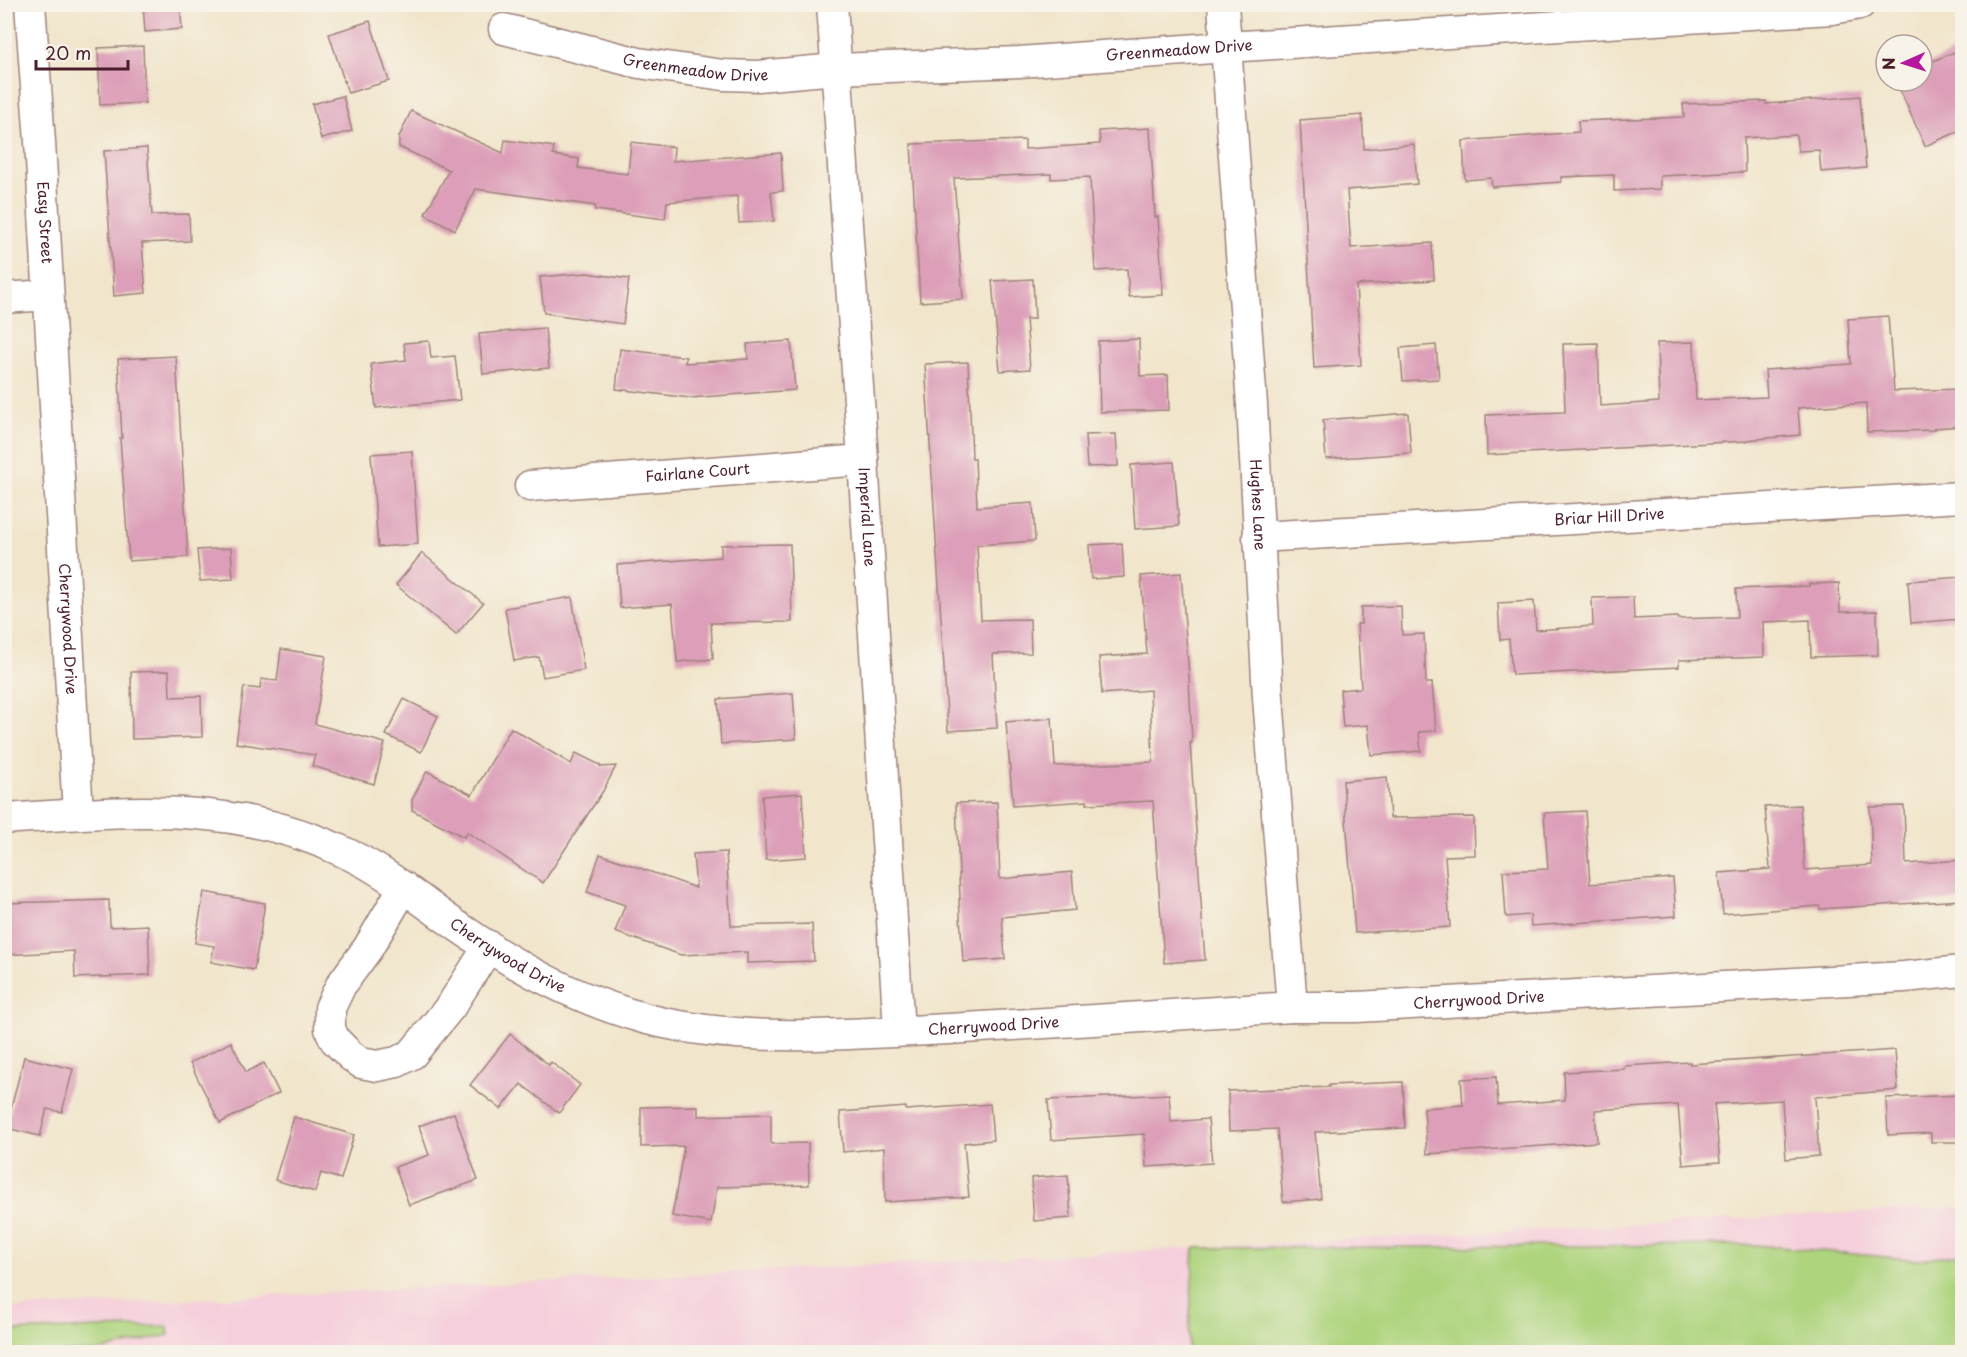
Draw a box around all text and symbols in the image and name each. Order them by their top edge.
street label: Greenmeadow Drive [1105,32,1253,66]
scale bar [36,33,128,71]
north arrow [1874,33,1934,93]
text: 20 m [45,39,91,66]
street label: Greenmeadow Drive [620,46,769,86]
text: N [1876,57,1900,71]
street label: Easy Street [32,181,60,264]
street label: Fairlane Court [644,456,750,487]
street label: Hughes Lane [1245,459,1273,551]
street label: Imperial Lane [853,466,883,567]
street label: Briar Hill Drive [1554,501,1665,530]
street label: Cherrywood Drive [54,563,84,695]
street label: Cherrywood Drive [446,911,570,998]
street label: Cherrywood Drive [1413,984,1545,1014]
street label: Cherrywood Drive [927,1009,1060,1040]

